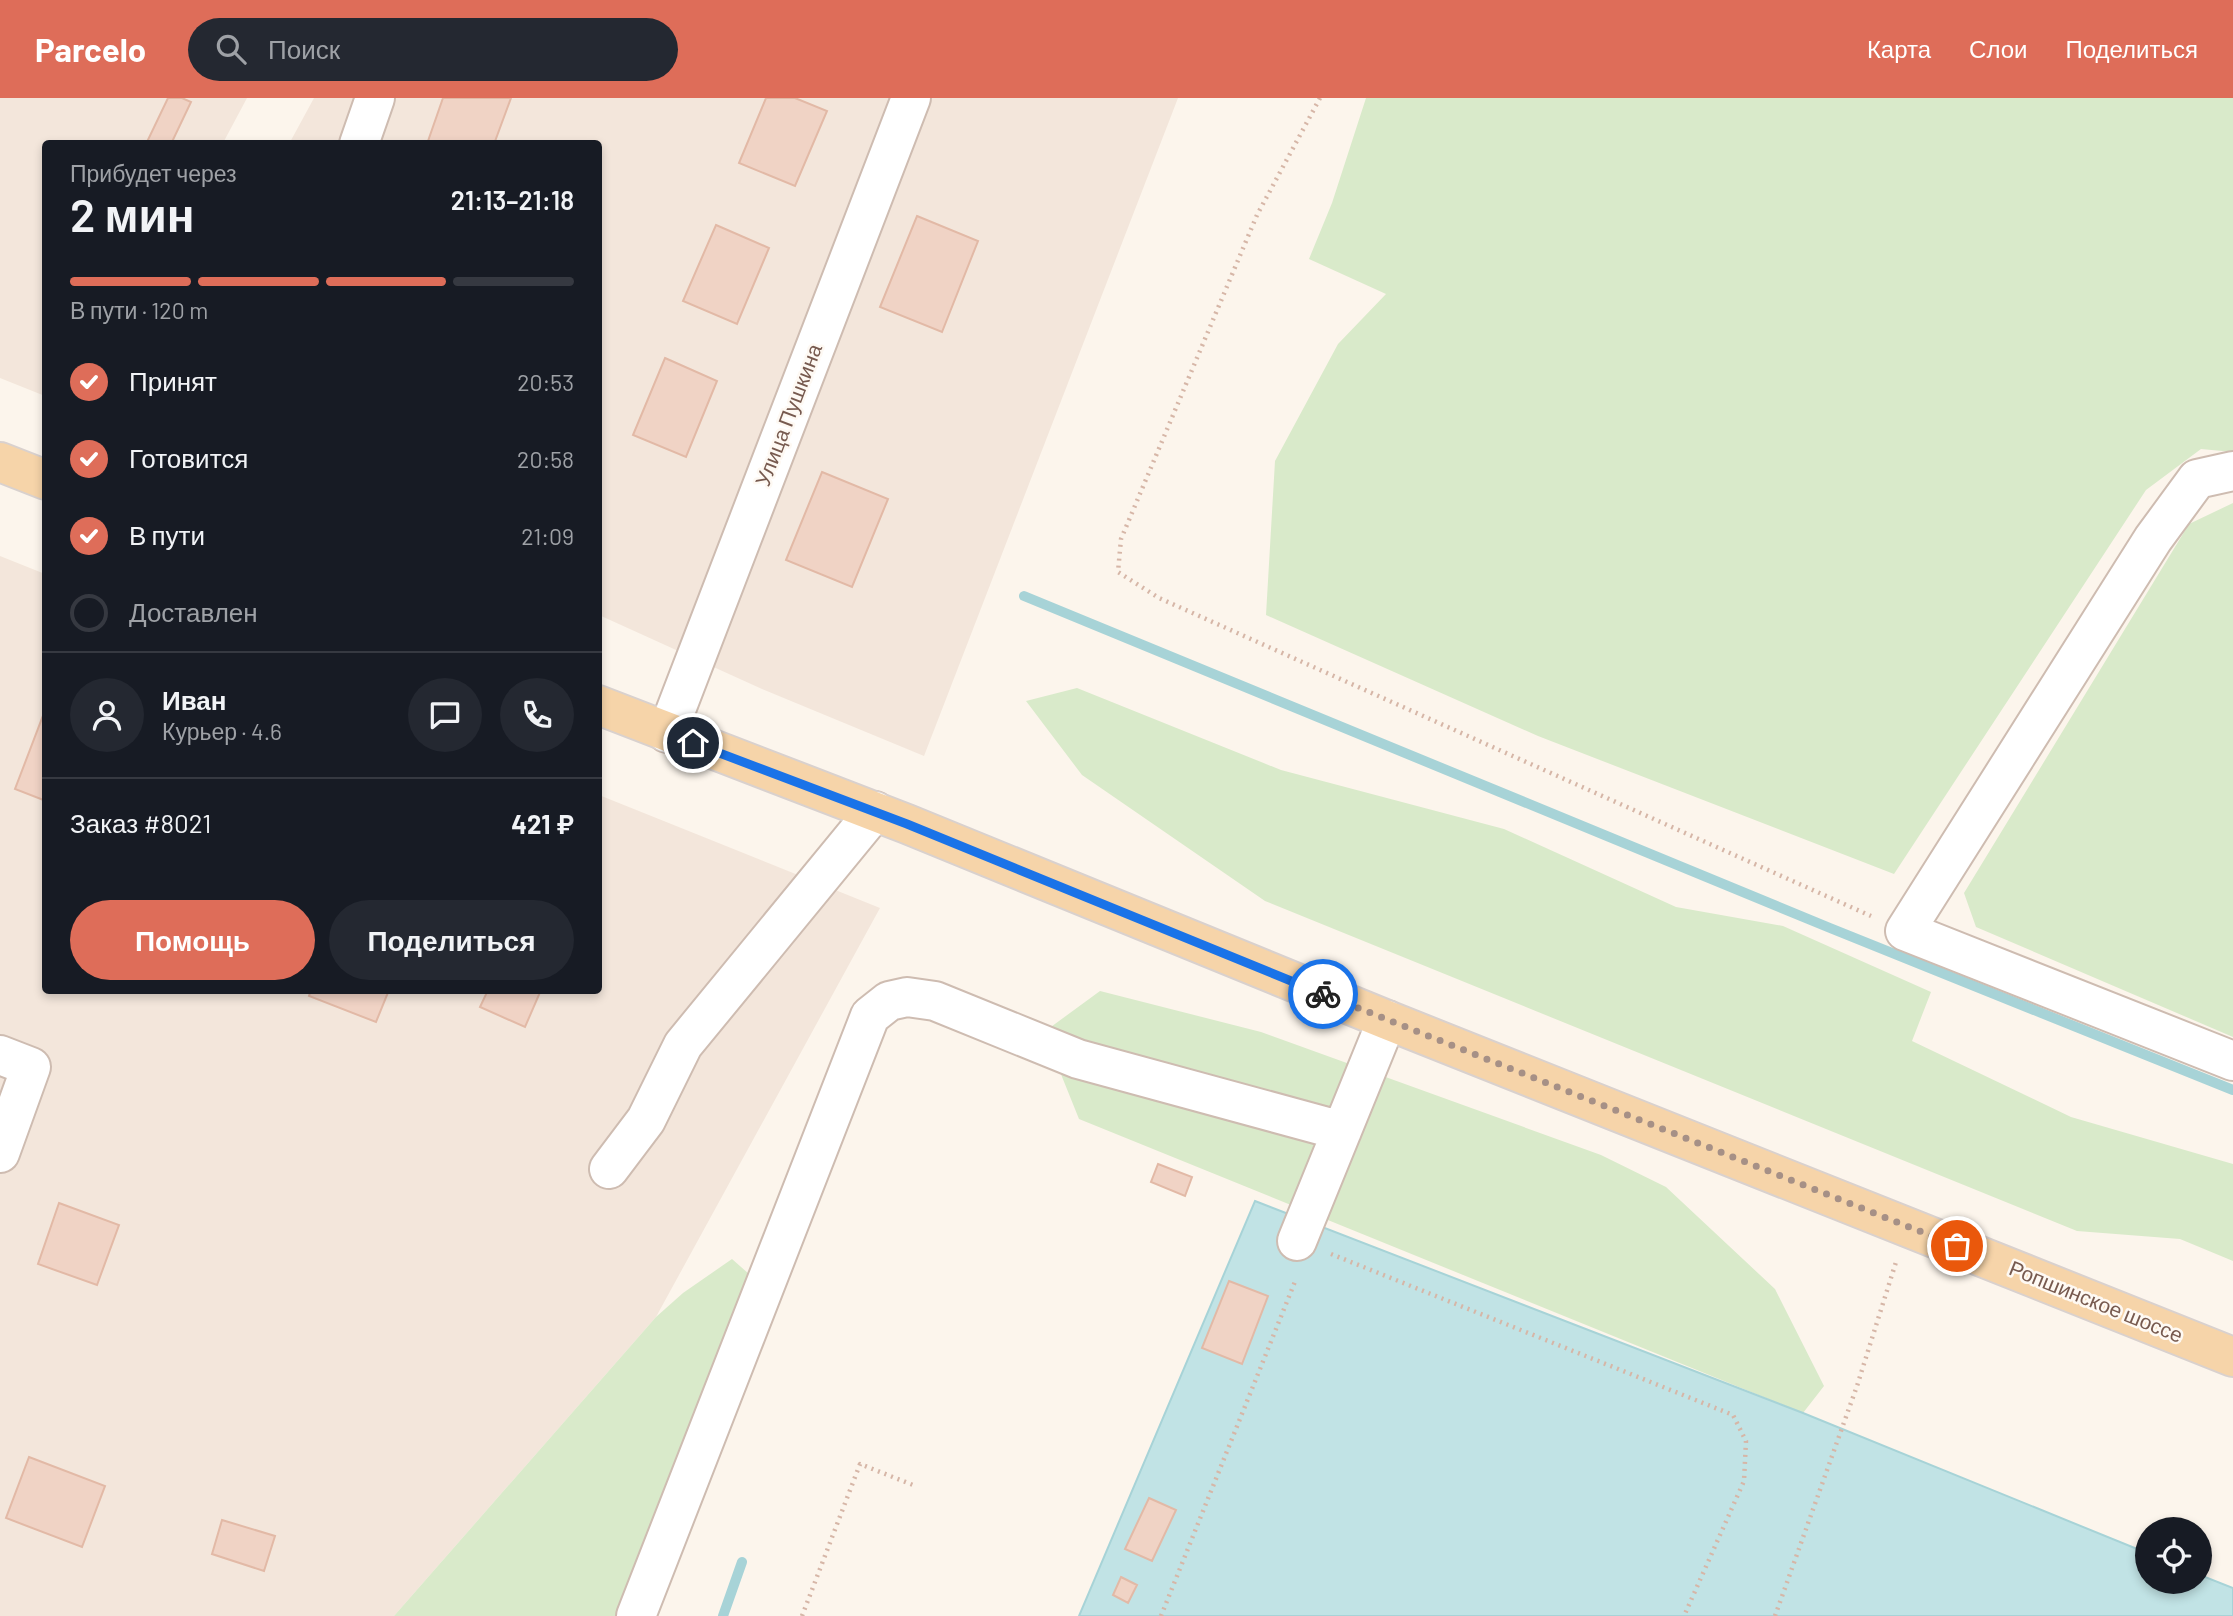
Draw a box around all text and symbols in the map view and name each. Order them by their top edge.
search box [188,18,678,81]
text: Parcelo [35,29,146,69]
icon: search [212,30,250,68]
text: Поиск [268,33,340,64]
text: Карта [1867,34,1931,63]
text: Слои [1969,34,2027,63]
text: Поделиться [2065,34,2198,63]
text: Прибудет через [70,159,237,187]
text: 21:13–21:18 [451,184,574,215]
text: 2 мин [70,186,195,241]
text: В пути · 120 m [70,296,208,324]
street label: Улица Пушкина [749,339,826,489]
icon: check [70,363,108,401]
text: Принят [129,365,217,396]
text: 20:53 [517,368,574,396]
icon: check [70,440,108,478]
text: Готовится [129,442,248,473]
text: 20:58 [517,445,574,473]
icon: check [70,517,108,555]
text: В пути [129,519,205,550]
text: 21:09 [521,522,574,550]
text: Доставлен [129,596,258,627]
button: person [70,678,144,752]
button: chat [408,678,482,752]
button: phone [500,678,574,752]
text: Иван [162,684,227,715]
pin [663,713,723,773]
text: Курьер · 4.6 [162,717,282,745]
icon: home [674,724,712,762]
text: Заказ #8021 [70,807,211,838]
text: 421 ₽ [511,808,574,839]
button: Помощь [70,900,315,980]
button: Поделиться [329,900,574,980]
courier [1288,959,1358,1029]
icon: bike [1304,975,1342,1013]
pin [1927,1216,1987,1276]
icon: bag [1938,1227,1976,1265]
street label: Ропшинское шоссе [2006,1254,2187,1347]
map controls [2135,1517,2212,1594]
button: locate [2135,1517,2212,1594]

